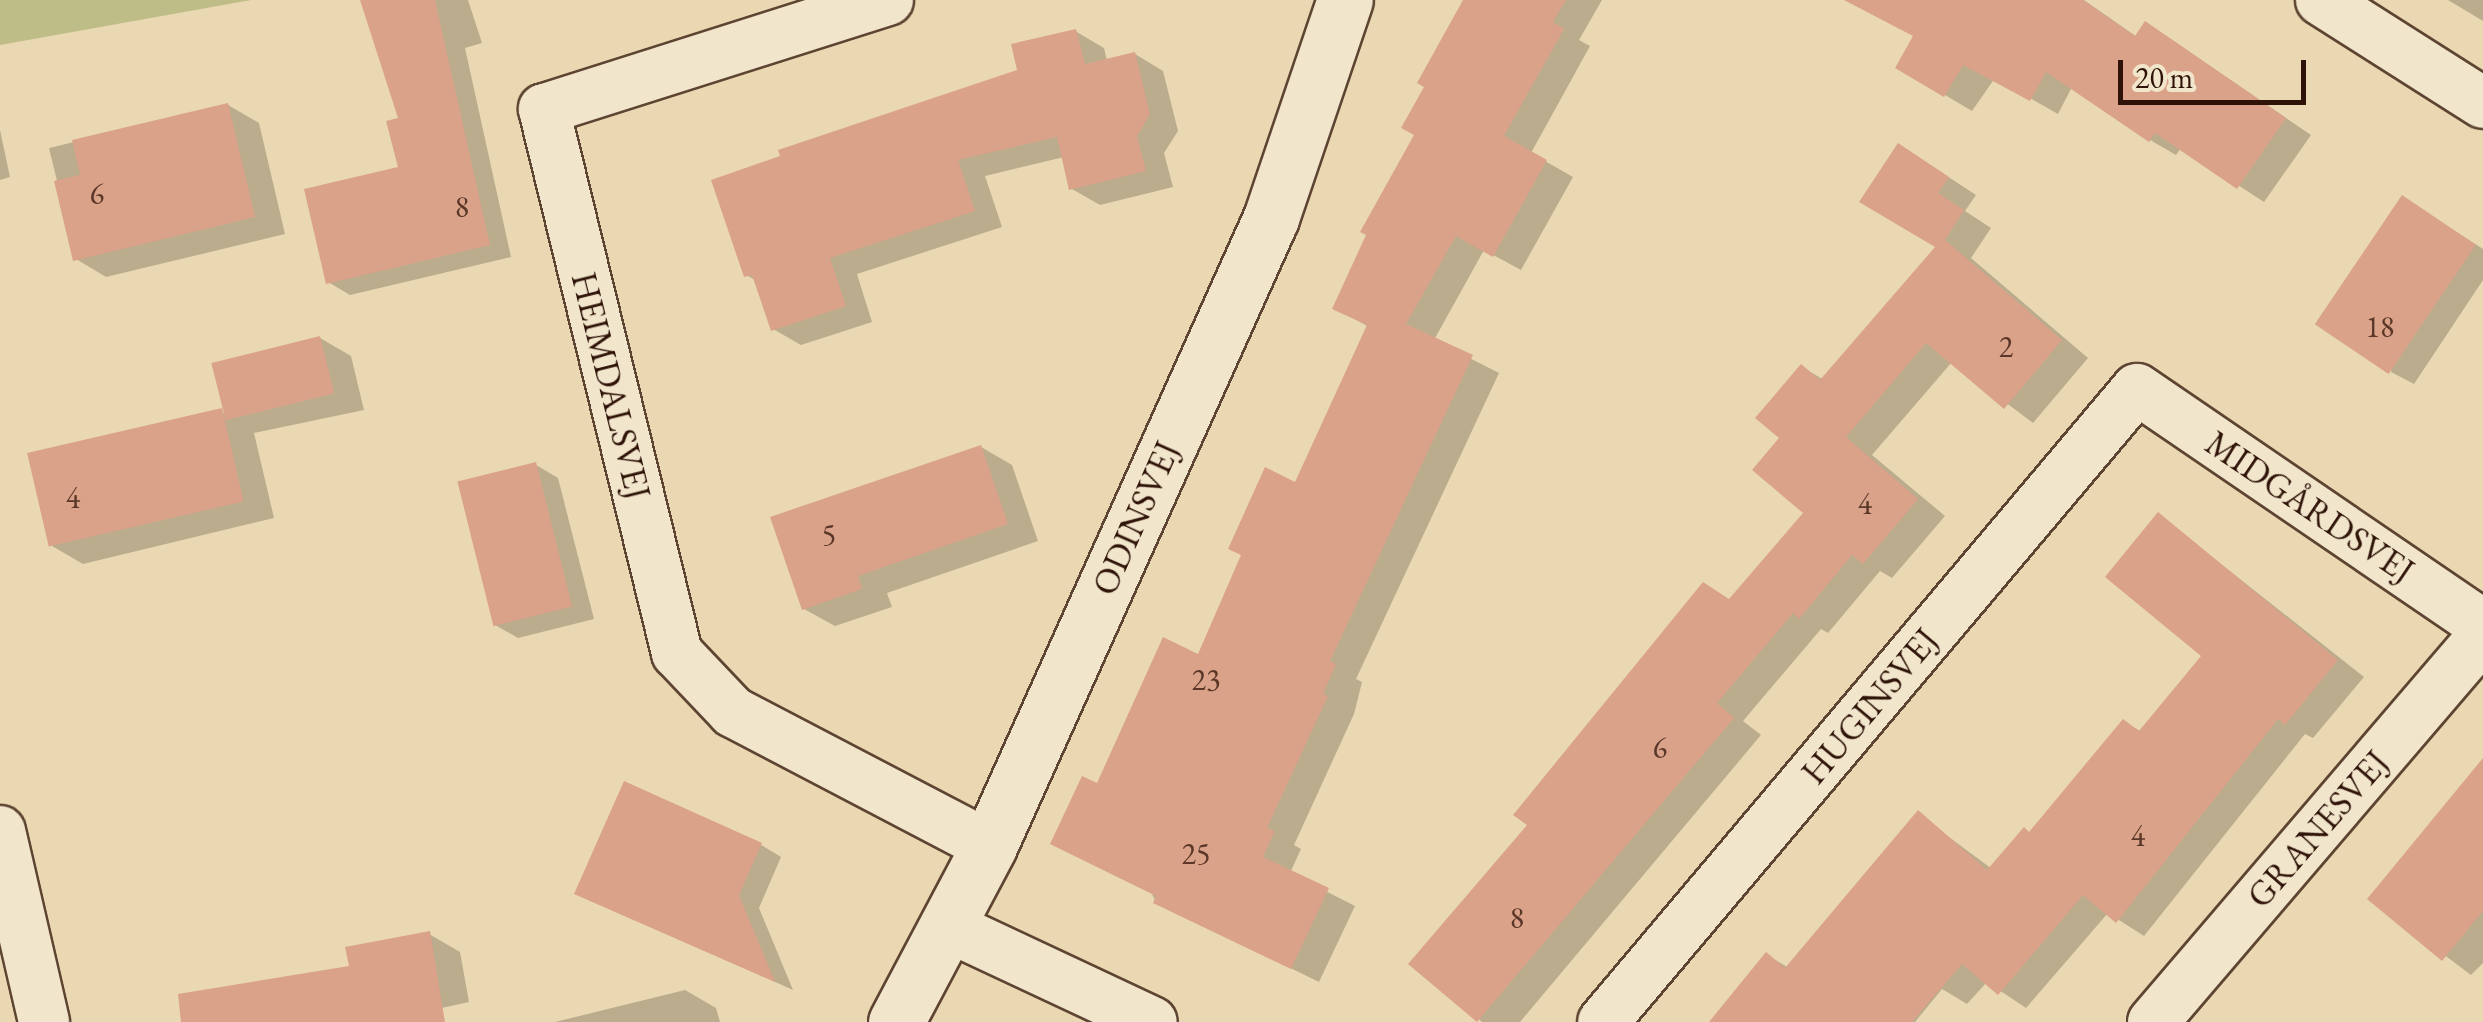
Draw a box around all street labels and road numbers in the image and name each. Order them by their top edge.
street label: HEIMDALSVEJ [562,268,660,504]
street label: MIDGÅRDSVEJ [2198,422,2422,592]
street label: ODINSVEJ [1083,434,1189,602]
street label: HUGINSVEJ [1793,619,1947,793]
street label: GRANESVEJ [2238,742,2398,916]

